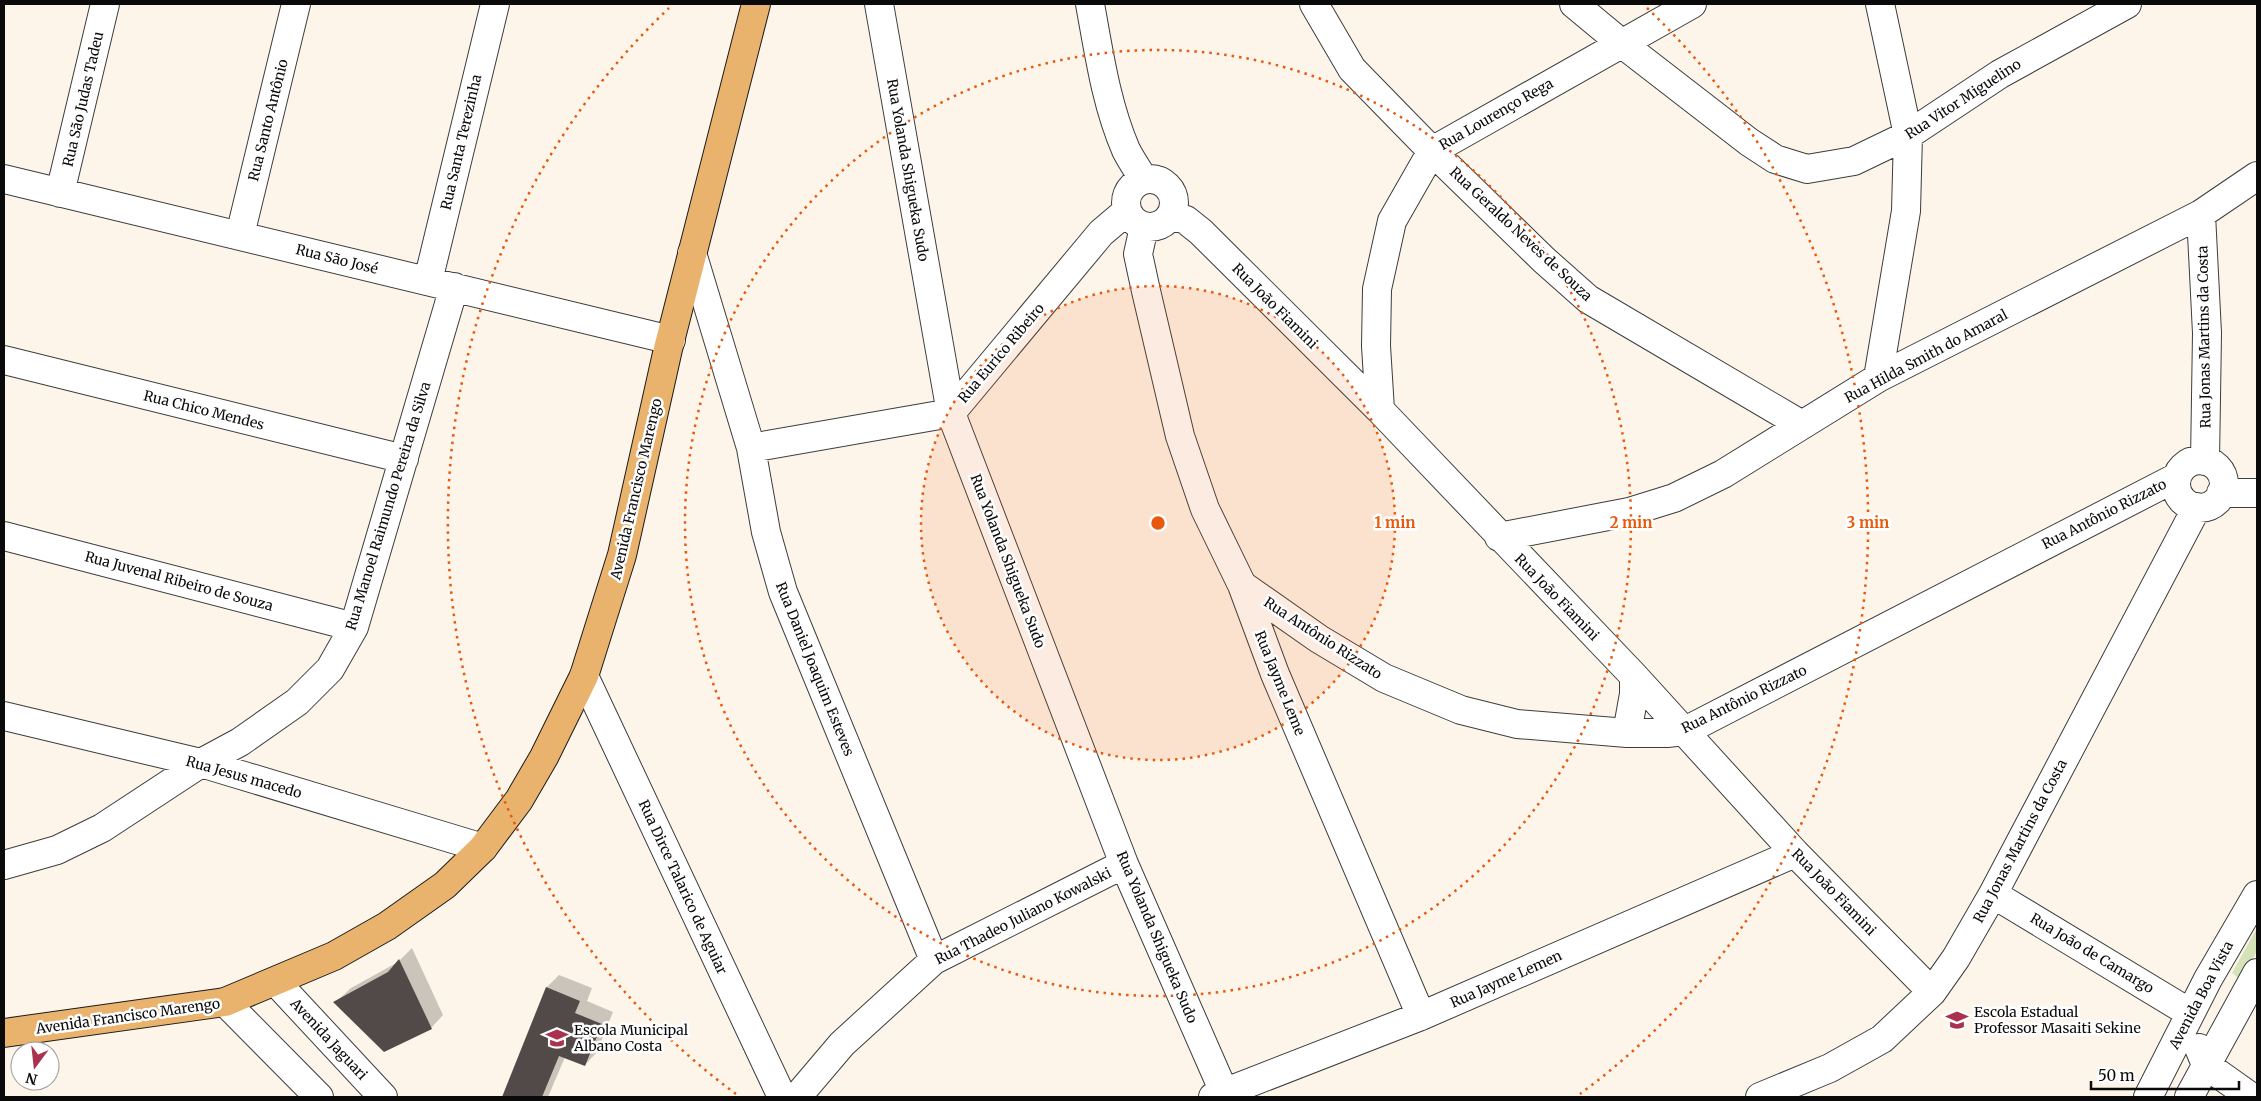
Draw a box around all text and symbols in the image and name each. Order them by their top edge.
street label: Rua São Judas Tadeu [59,29,107,168]
street label: Rua Vitor Miguelino [1902,55,2024,143]
street label: Rua Santo Antônio [244,57,292,183]
street label: Rua Santa Terezinha [437,72,485,212]
street label: Rua Lourenço Rega [1436,74,1557,154]
street label: Rua Yolanda Shigueka Sudo [883,77,933,263]
street label: Rua Geraldo Neves de Souza [1446,163,1596,305]
street label: Rua São José [294,240,380,278]
street label: Rua Jonas Martins da Costa [2193,245,2215,429]
street label: Rua João Fiamini [1228,259,1322,353]
street label: Rua Eurico Ribeiro [954,299,1048,407]
street label: Rua Hilda Smith do Amaral [1841,305,2011,407]
street label: Rua Manoel Raimundo Pereira da Silva [342,379,435,633]
street label: Rua Chico Mendes [142,386,266,434]
street label: Avenida Francisco Marengo [606,397,666,582]
street label: Rua Yolanda Shigueka Sudo [966,471,1050,651]
street label: Rua Antônio Rizzato [2039,475,2169,553]
text: 1 min [1375,513,1415,532]
text: 2 min [1610,513,1652,532]
text: 3 min [1847,513,1889,532]
centre of rings [1149,514,1167,532]
street label: Rua Juvenal Ribeiro de Souza [83,547,276,615]
street label: Rua João Fiamini [1511,550,1603,645]
street label: Rua Daniel Joaquim Esteves [772,579,858,759]
street label: Rua Antônio Rizzato [1261,593,1385,683]
street label: Rua Jayme Leme [1251,628,1309,738]
street label: Rua Antônio Rizzato [1678,661,1810,737]
street label: Rua Jesus macedo [184,752,304,802]
street label: Rua Jonas Martins da Costa [1969,756,2071,926]
street label: Rua Dirce Talarico de Aguiar [635,797,731,977]
street label: Rua João Fiamini [1788,845,1880,940]
street label: Rua Yolanda Shigueka Sudo [1113,848,1201,1026]
street label: Rua Thadeo Juliano Kowalski [932,863,1115,968]
street label: Rua João de Camargo [2027,909,2157,997]
street label: Avenida Boa Vista [2164,937,2237,1053]
street label: Rua Jayme Lemen [1447,946,1565,1012]
street label: Avenida Francisco Marengo [34,994,221,1038]
street label: Avenida Jaguari [286,994,372,1084]
place label: Escola Estadual Professor Masaiti Sekine [1974,1003,2141,1037]
school or university icon: Escola Estadual Professor Masaiti Sekine [1944,1007,1970,1033]
place label: Escola Municipal Albano Costa [573,1021,689,1055]
school or university icon: Escola Municipal Albano Costa [544,1025,570,1051]
north arrow [10,1041,60,1091]
scale bar [2091,1058,2238,1090]
text: 50 m [2098,1066,2135,1085]
text: N [24,1068,39,1089]

